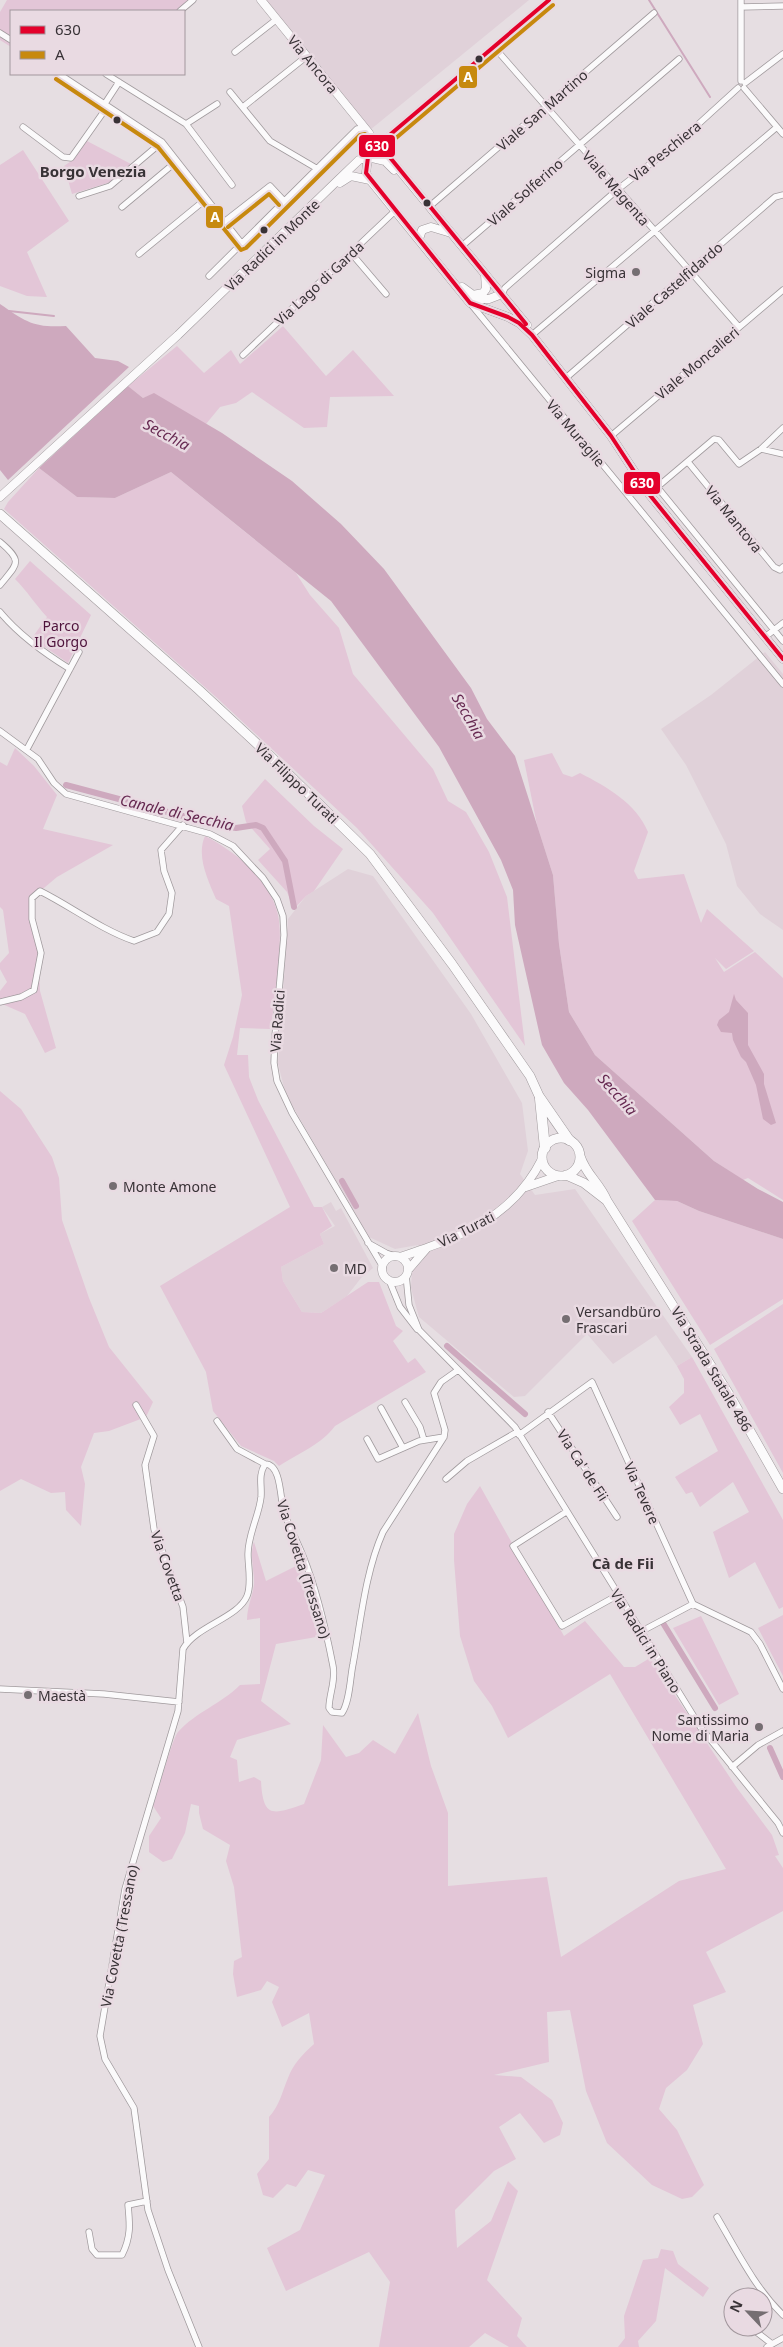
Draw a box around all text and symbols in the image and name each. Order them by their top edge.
legend [10,10,185,75]
text: 630 [55,19,81,39]
street label: Via Ancora [284,31,342,97]
text: A [55,44,65,64]
unlabelled marker [474,54,484,64]
line badge: A [458,65,478,89]
street label: Viale San Martino [492,65,592,155]
text: A [463,67,473,86]
unlabelled marker [112,115,122,125]
street label: Via Peschiera [625,116,705,186]
line badge: 630 [358,134,396,158]
text: 630 [365,136,389,155]
street label: Viale Magenta [578,146,654,230]
street label: Viale Solferino [483,154,567,230]
district label: Borgo Venezia [40,161,146,181]
street label: Via Radici in Monte [220,195,324,295]
unlabelled marker [422,198,432,208]
line badge: A [205,205,224,229]
text: A [210,207,220,226]
unlabelled marker [259,225,269,235]
street label: Via Lago di Garda [270,237,368,329]
street label: Viale Castelfidardo [622,238,726,332]
place label: Sigma [585,263,626,282]
marker: Sigma [630,266,642,278]
street label: Viale Moncalieri [651,322,743,404]
street label: Via Muraglie [542,396,610,471]
water label: Secchia [140,413,194,455]
line badge: 630 [623,471,661,495]
text: 630 [630,473,654,492]
street label: Via Mantova [701,482,767,556]
park label: Parco Il Gorgo [34,616,88,651]
water label: Secchia [448,689,490,743]
street label: Via Filippo Turati [251,738,343,828]
water label: Canale di Secchia [118,789,236,835]
street label: Via Radici [265,989,289,1053]
water label: Secchia [594,1069,642,1120]
place label: Monte Amone [123,1177,217,1196]
marker: Monte Amone [107,1180,119,1192]
street label: Via Turati [434,1207,498,1251]
place label: MD [344,1259,367,1278]
marker: MD [328,1262,340,1274]
place label: Versandbüro Frascari [576,1302,661,1337]
street label: Via Strada Statale 486 [667,1303,757,1435]
marker: Versandbüro Frascari [560,1313,572,1325]
street label: Via Ca' de Fii [553,1426,613,1504]
street label: Via Tevere [620,1459,664,1527]
street label: Via Covetta (Tressano) [273,1497,335,1641]
street label: Via Covetta [147,1528,189,1604]
district label: Cà de Fii [592,1553,654,1573]
street label: Via Radici in Piano [606,1585,686,1697]
place label: Maestà [38,1686,86,1705]
marker: Maestà [22,1689,34,1701]
place label: Santissimo Nome di Maria [652,1710,749,1745]
marker: Santissimo Nome di Maria [753,1721,765,1733]
street label: Via Covetta (Tressano) [96,1863,142,2009]
north arrow [723,2287,773,2337]
text: N [725,2297,747,2315]

